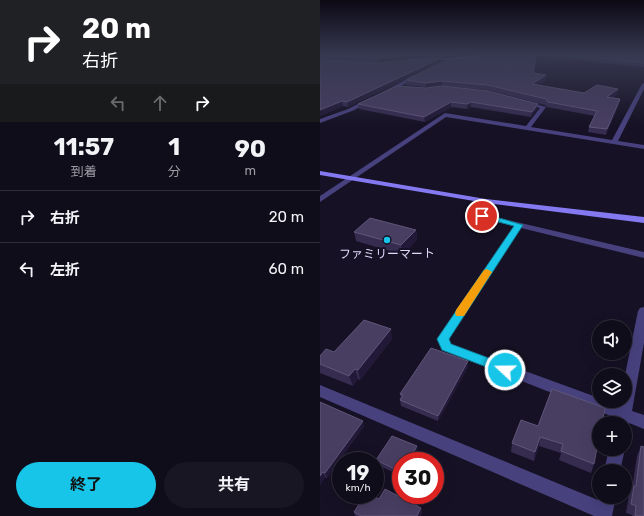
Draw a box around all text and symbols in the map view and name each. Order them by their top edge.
text: 20 m [82,12,151,45]
icon: right [16,16,68,68]
text: 右折 [82,50,118,72]
icon: left [107,92,129,114]
icon: ahead [149,92,171,114]
icon: right [191,92,213,114]
text: 11:57 [54,133,114,161]
text: 1 [168,133,180,161]
text: 90 [234,135,266,163]
text: m [245,163,256,178]
text: 到着 [71,164,97,179]
text: 分 [168,164,181,179]
pin [465,199,499,233]
icon: arrive [471,205,493,227]
icon: right [16,206,38,228]
text: 20 m [269,208,304,226]
text: 右折 [50,209,80,227]
marker: ファミリーマート [382,235,392,245]
place label: ファミリーマート [339,247,435,261]
icon: left [16,258,38,280]
text: 60 m [268,260,304,278]
text: 左折 [50,261,80,279]
map controls [592,320,632,504]
button: sound [592,320,632,360]
position arrow [484,349,526,391]
button: layers [592,368,632,408]
button: + [592,416,632,456]
speed limit sign: 30 [392,452,444,504]
text: 19 [347,461,369,485]
button: 終了 [16,462,156,508]
button: 共有 [164,462,304,508]
button: − [592,464,632,504]
text: km/h [346,482,370,494]

